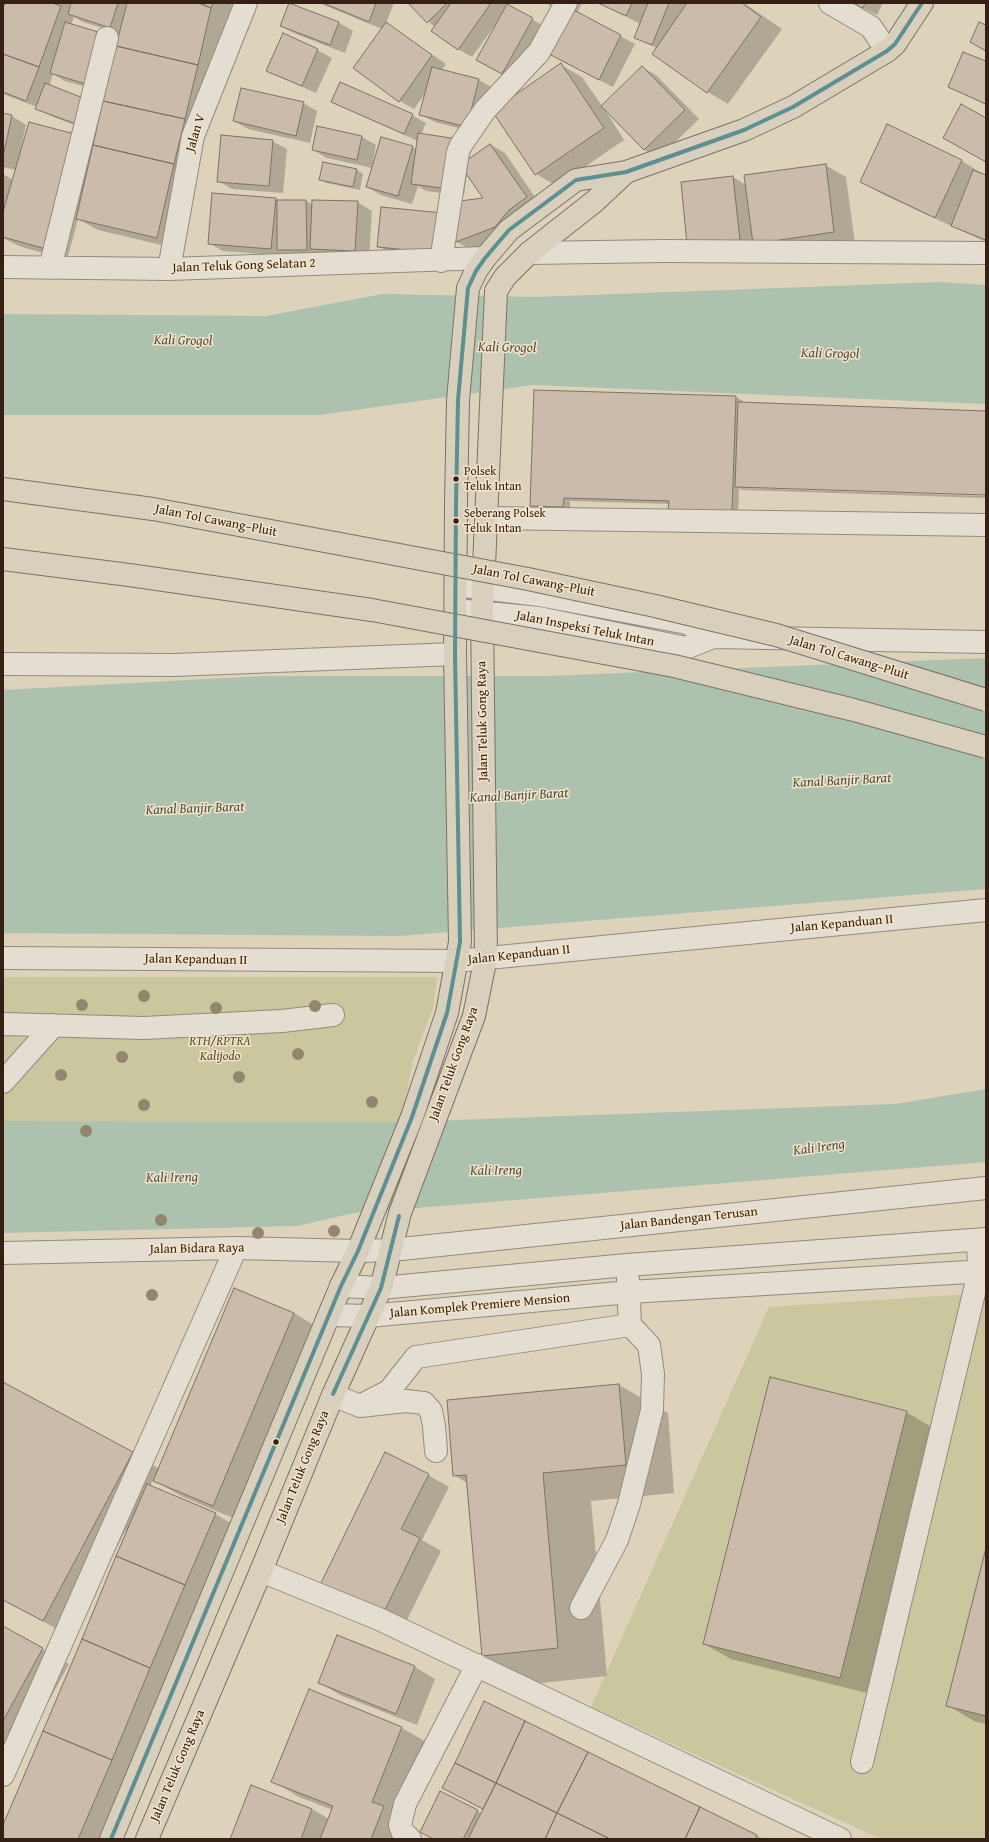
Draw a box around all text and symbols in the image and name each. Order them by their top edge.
street label: Jalan V [183,112,209,154]
street label: Jalan Teluk Gong Selatan 2 [172,256,316,276]
water label: Kali Grogol [154,332,212,350]
water label: Kali Grogol [478,339,536,357]
water label: Kali Grogol [801,345,859,363]
place label: Polsek Teluk Intan [464,465,522,493]
marker: Polsek Teluk Intan [451,474,461,484]
street label: Jalan Tol Cawang–Pluit [154,501,278,541]
place label: Seberang Polsek Teluk Intan [464,507,546,535]
marker: Seberang Polsek Teluk Intan [451,516,461,526]
street label: Jalan Tol Cawang–Pluit [472,561,596,601]
street label: Jalan Inspeksi Teluk Intan [515,608,655,650]
street label: Jalan Tol Cawang–Pluit [787,632,911,684]
street label: Jalan Teluk Gong Raya [474,661,492,781]
water label: Kanal Banjir Barat [792,770,892,792]
water label: Kanal Banjir Barat [469,785,569,807]
water label: Kanal Banjir Barat [145,799,245,819]
street label: Jalan Kepanduan II [790,912,894,936]
street label: Jalan Kepanduan II [467,942,571,968]
street label: Jalan Kepanduan II [145,951,247,969]
street label: Jalan Teluk Gong Raya [426,1005,482,1123]
park label: RTH/RPTRA Kalijodo [189,1034,251,1065]
water label: Kali Ireng [792,1136,846,1160]
water label: Kali Ireng [470,1162,522,1180]
water label: Kali Ireng [146,1169,198,1187]
street label: Jalan Bandengan Terusan [620,1204,758,1234]
street label: Jalan Bidara Raya [150,1240,244,1258]
street label: Jalan Komplek Premiere Mension [389,1290,571,1322]
street label: Jalan Teluk Gong Raya [273,1408,333,1526]
unlabelled marker [271,1437,281,1447]
street label: Jalan Teluk Gong Raya [147,1708,209,1824]

